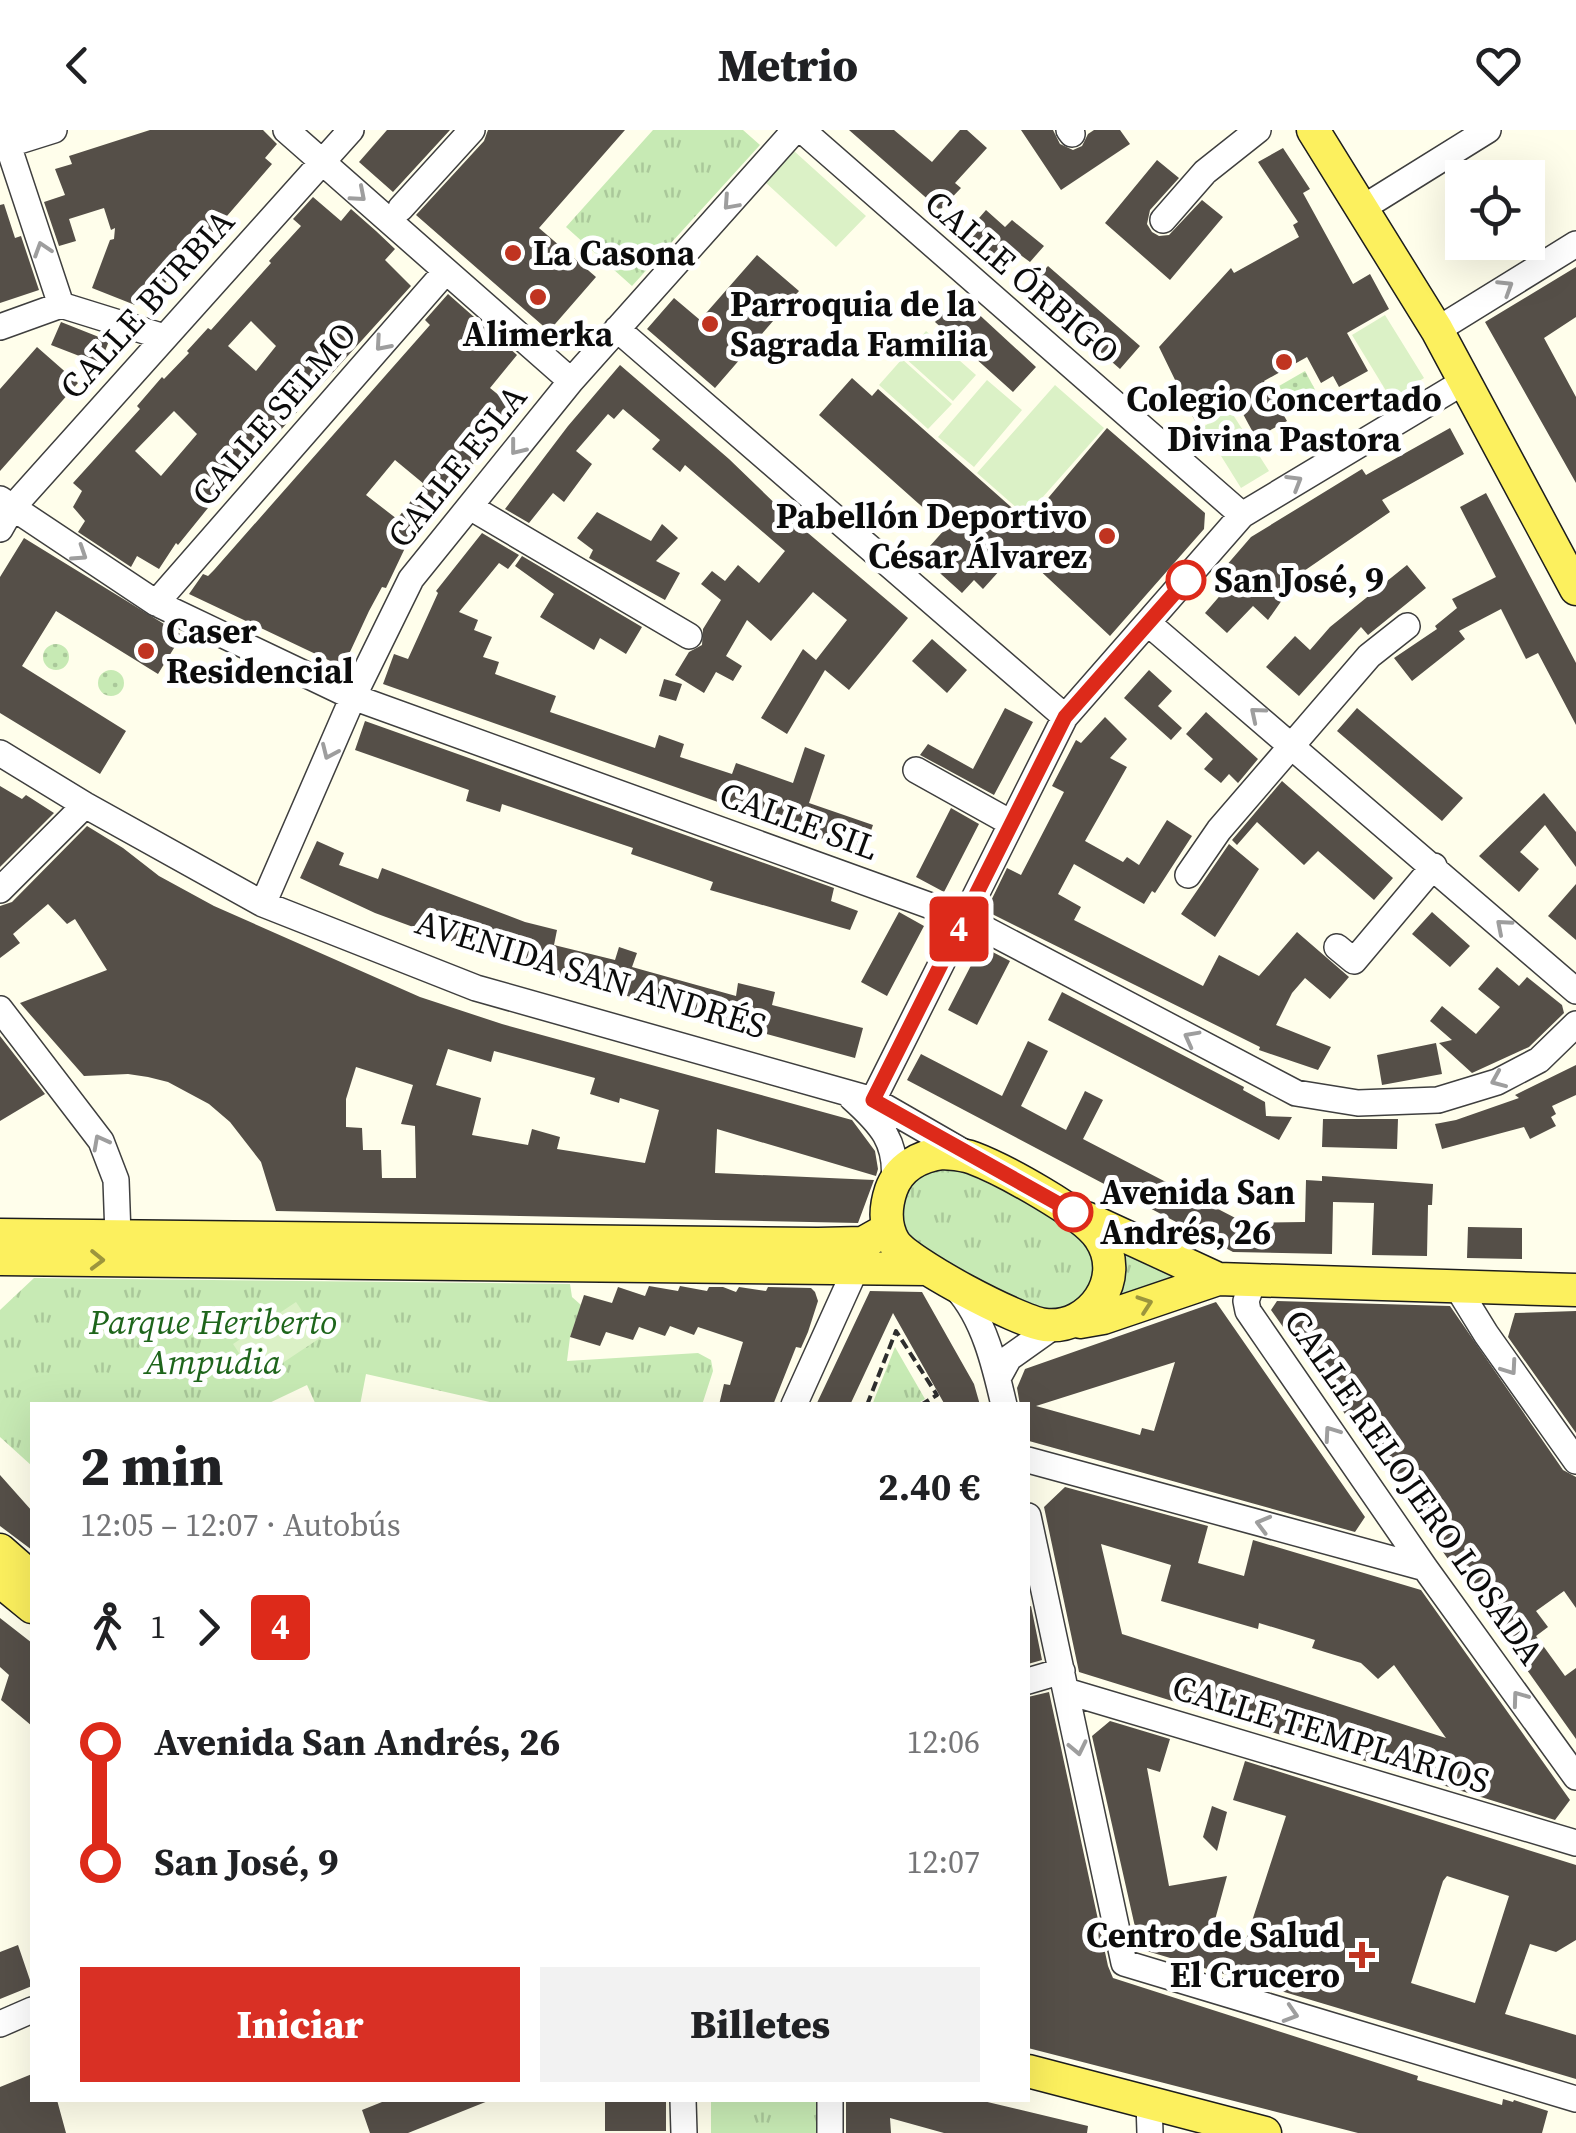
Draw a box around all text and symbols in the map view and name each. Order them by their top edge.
text: Metrio [718,34,858,96]
icon: back [50,38,105,93]
icon: heart [1471,38,1526,93]
map controls [1445,160,1545,260]
button: locate [1445,160,1545,260]
street label: CALLE ÓRBIGO [914,179,1130,375]
one-way arrow [347,183,366,201]
one-way arrow [723,191,741,210]
street label: CALLE BURBIA [49,199,245,409]
place label: La Casona [533,229,696,277]
one-way arrow [34,241,54,258]
marker: La Casona [502,242,524,264]
place label: Parroquia de la Sagrada Familia [730,280,988,368]
one-way arrow [1495,280,1513,299]
marker: Alimerka [527,286,549,308]
place label: Alimerka [463,310,614,358]
street label: CALLE SELMO [181,312,367,516]
marker: Parroquia de la Sagrada Familia [699,313,721,335]
one-way arrow [375,333,393,351]
marker: Colegio Concertado Divina Pastora [1273,351,1295,373]
street label: CALLE ESLA [376,374,538,558]
place label: Colegio Concertado Divina Pastora [1126,375,1442,463]
one-way arrow [511,437,529,455]
one-way arrow [1284,475,1302,495]
place label: Pabellón Deportivo César Álvarez [776,492,1087,580]
marker: Pabellón Deportivo César Álvarez [1096,525,1118,547]
one-way arrow [70,541,88,560]
place label: San José, 9 [1214,556,1384,604]
marker: San José, 9 [1167,561,1205,599]
place label: Caser Residencial [166,607,354,695]
marker: Caser Residencial [135,640,157,662]
one-way arrow [1250,708,1268,726]
one-way arrow [321,742,341,760]
street label: CALLE SIL [713,770,885,872]
line badge: 4 [926,896,992,962]
street label: AVENIDA SAN ANDRÉS [410,898,772,1050]
text: 4 [950,905,968,953]
one-way arrow [1496,920,1515,938]
one-way arrow [1183,1031,1201,1050]
one-way arrow [1490,1068,1508,1088]
one-way arrow [93,1134,112,1153]
place label: Avenida San Andrés, 26 [1100,1168,1295,1256]
marker: Avenida San Andrés, 26 [1054,1193,1092,1231]
one-way arrow [90,1249,106,1271]
one-way arrow [1135,1295,1152,1315]
park label: Parque Heriberto Ampudia [88,1298,337,1386]
street label: CALLE RELOJERO LOSADA [1273,1300,1555,1674]
one-way arrow [1498,1357,1516,1376]
one-way arrow [1325,1425,1343,1444]
text: 2 min [80,1428,223,1503]
text: 2.40 € [878,1461,980,1513]
text: 12:05 – 12:07 · Autobús [80,1503,401,1547]
one-way arrow [1255,1515,1272,1536]
icon: walk [80,1600,135,1655]
icon: forward [181,1600,236,1655]
text: 4 [271,1603,290,1651]
text: 1 [150,1605,166,1649]
street label: CALLE TEMPLARIOS [1166,1663,1496,1805]
one-way arrow [1513,1691,1531,1709]
text: Avenida San Andrés, 26 [154,1716,560,1768]
text: 12:06 [906,1720,980,1764]
one-way arrow [1066,1739,1087,1756]
text: San José, 9 [154,1836,339,1888]
text: 12:07 [906,1840,980,1884]
place label: Centro de Salud El Crucero [1086,1911,1340,1999]
marker: Centro de Salud El Crucero [1349,1942,1375,1968]
button: Iniciar [80,1967,520,2082]
button: Billetes [540,1967,980,2082]
one-way arrow [1282,2002,1299,2023]

